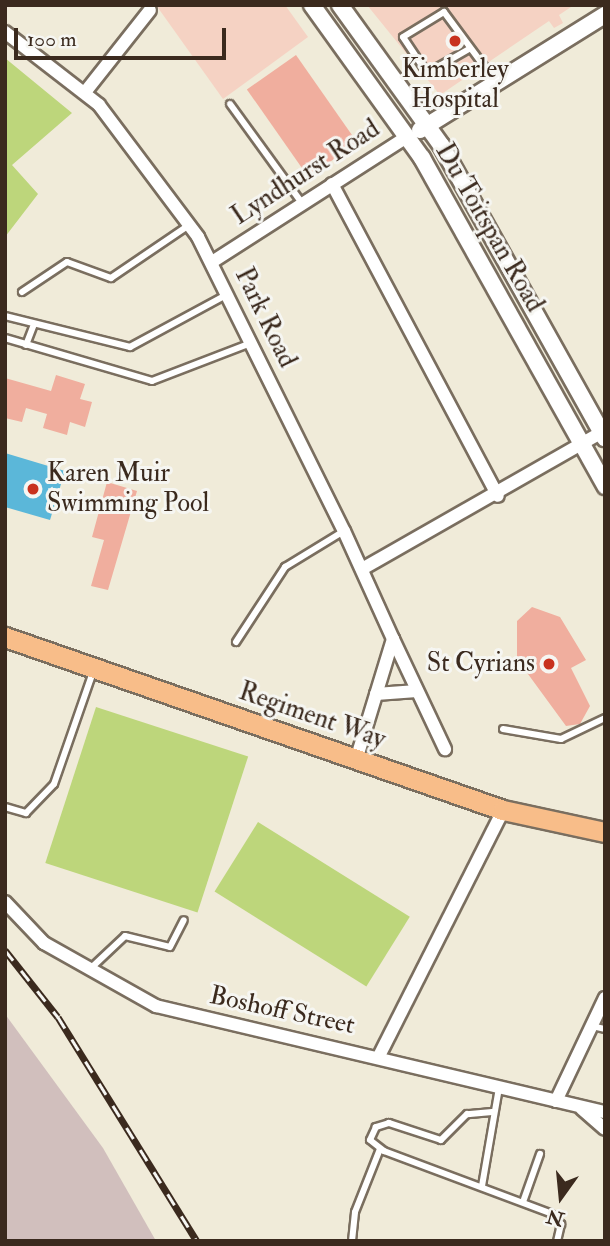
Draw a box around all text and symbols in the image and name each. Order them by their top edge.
scale bar [18,14,229,58]
text: 100 m [27,26,77,53]
marker: Kimberley Hospital [445,31,465,51]
place label: Kimberley Hospital [401,54,509,116]
street label: Lyndhurst Road [226,114,386,232]
street label: Du Toitspan Road [428,138,550,318]
street label: Park Road [227,263,303,373]
place label: Karen Muir Swimming Pool [47,458,209,520]
marker: Karen Muir Swimming Pool [25,481,41,497]
place label: St Cyrians [427,648,535,680]
marker: St Cyrians [541,656,557,672]
street label: Regiment Way [235,676,389,756]
street label: Boshoff Street [207,980,357,1042]
north arrow [526,1162,596,1232]
text: N [544,1203,567,1231]

